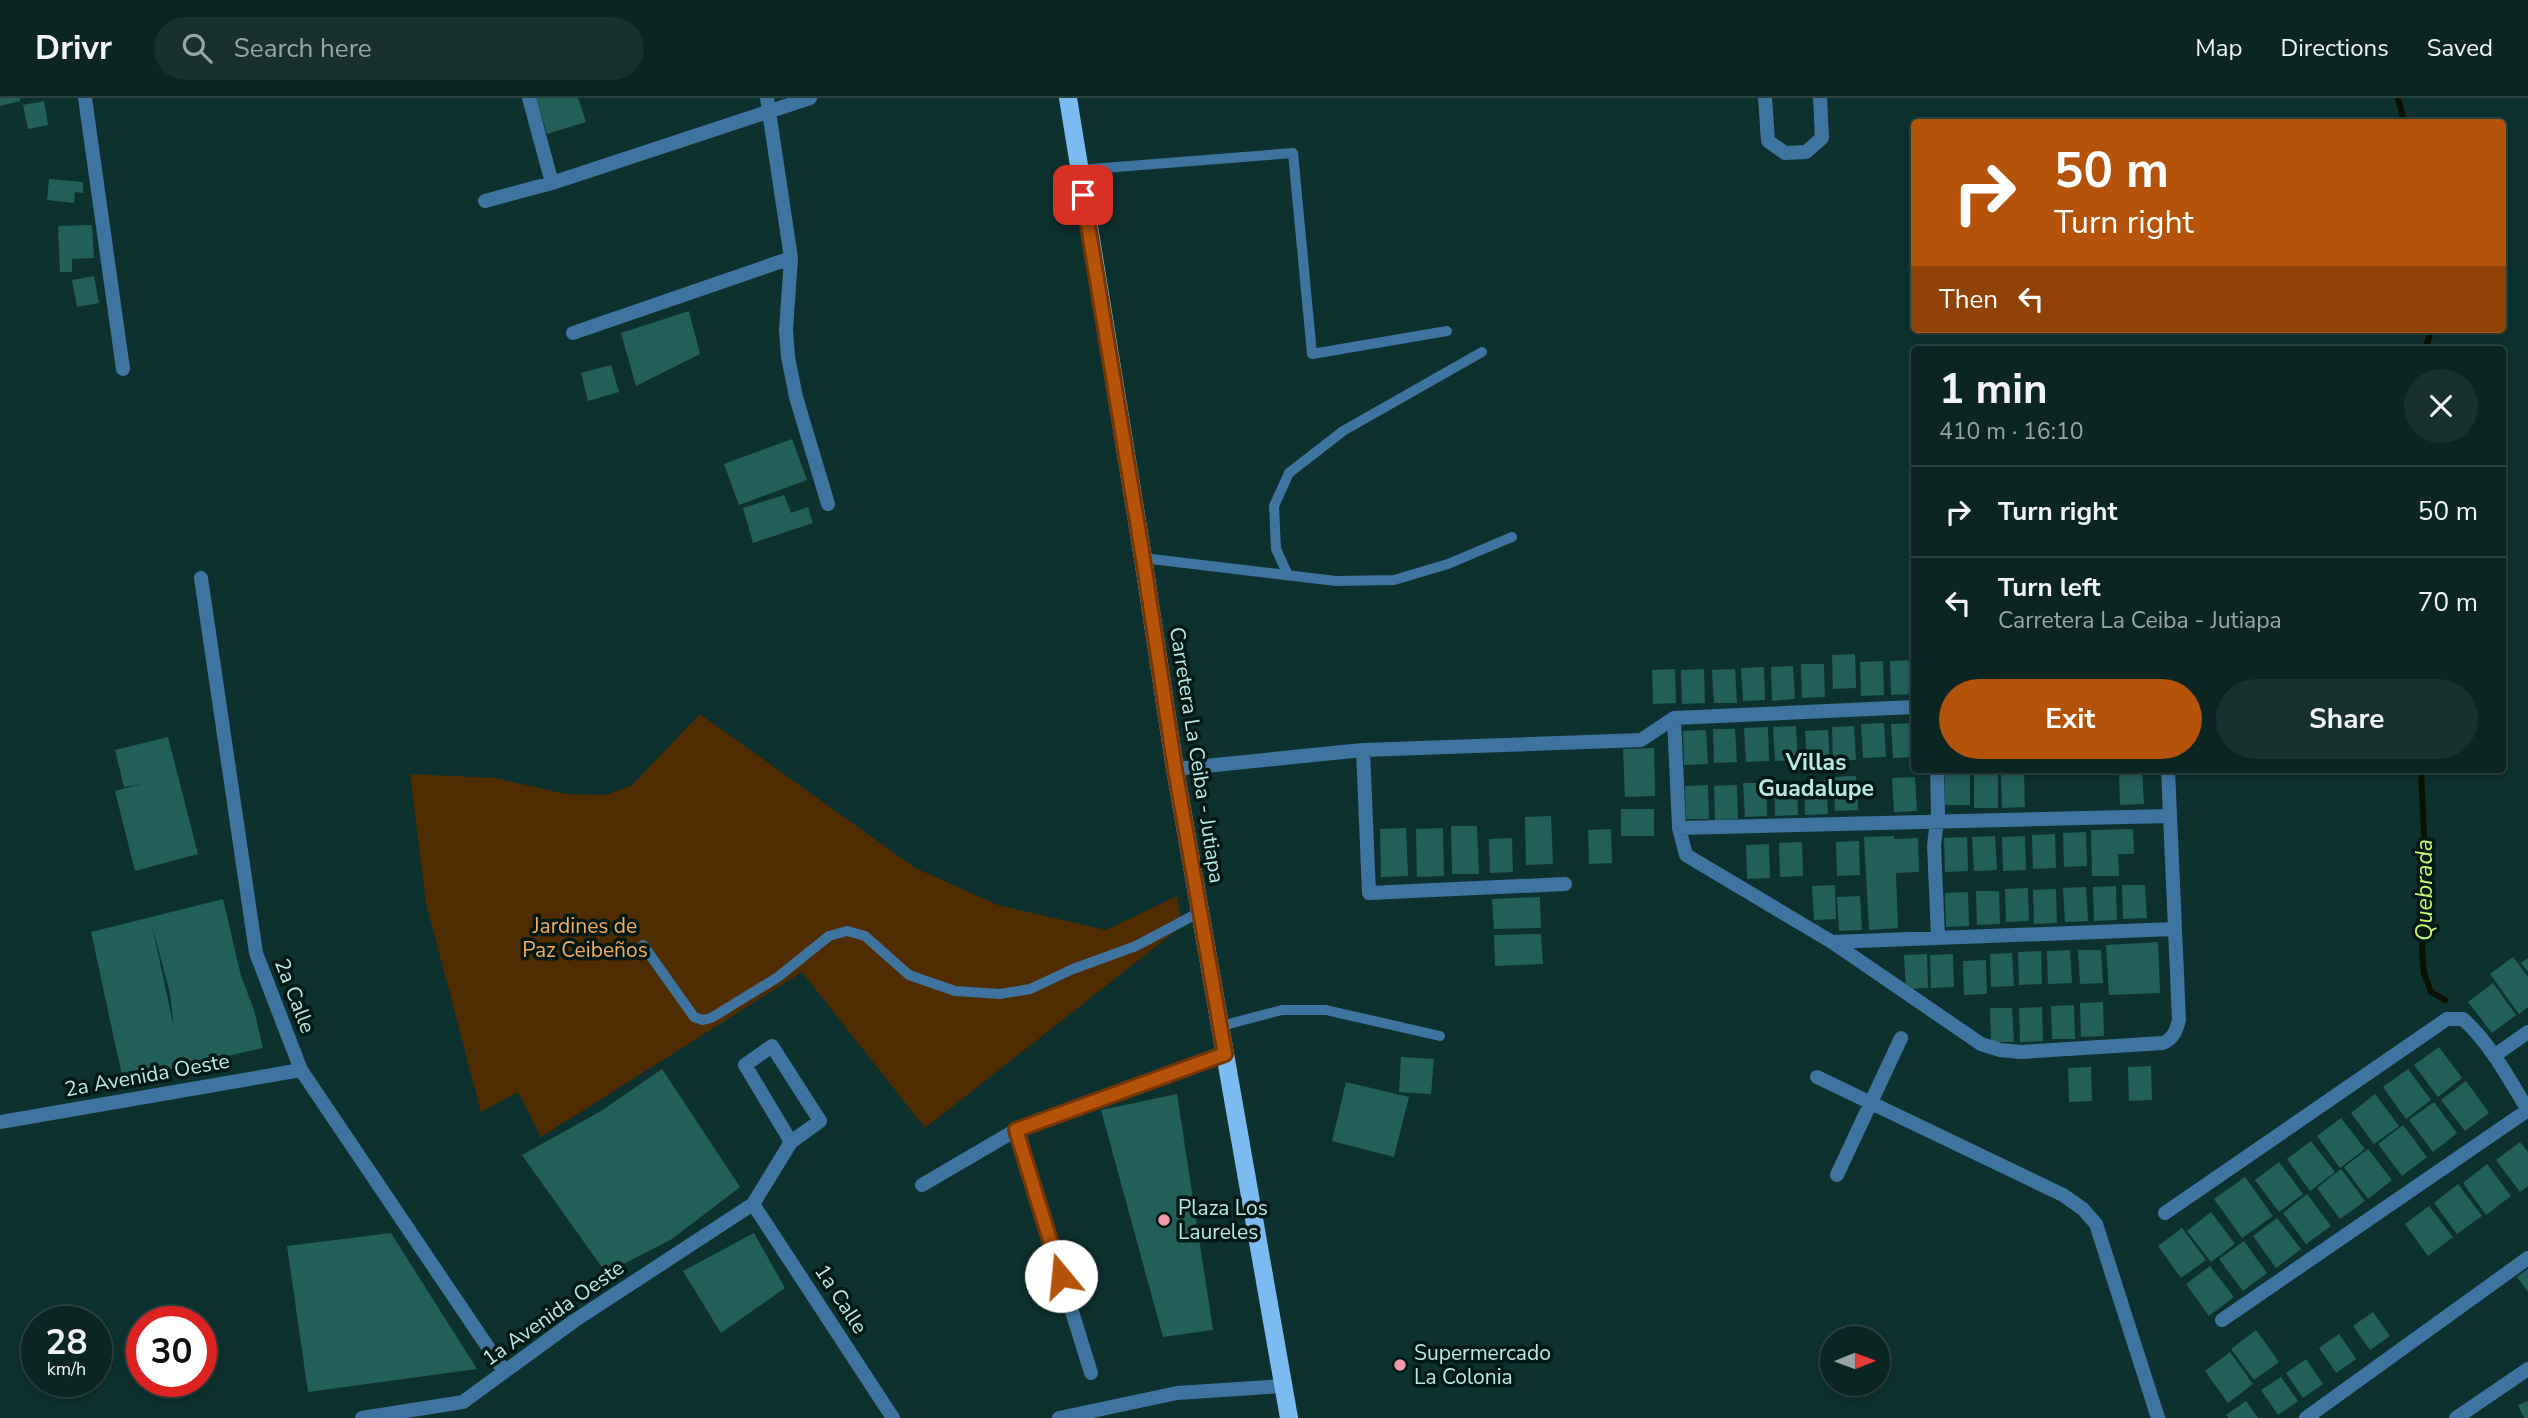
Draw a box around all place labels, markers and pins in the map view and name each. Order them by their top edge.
pin [1053,165,1113,225]
place label: Plaza Los Laureles [1178,1194,1268,1246]
marker: Plaza Los Laureles [1156,1212,1172,1228]
place label: Supermercado La Colonia [1414,1339,1551,1391]
marker: Supermercado La Colonia [1392,1357,1408,1373]

